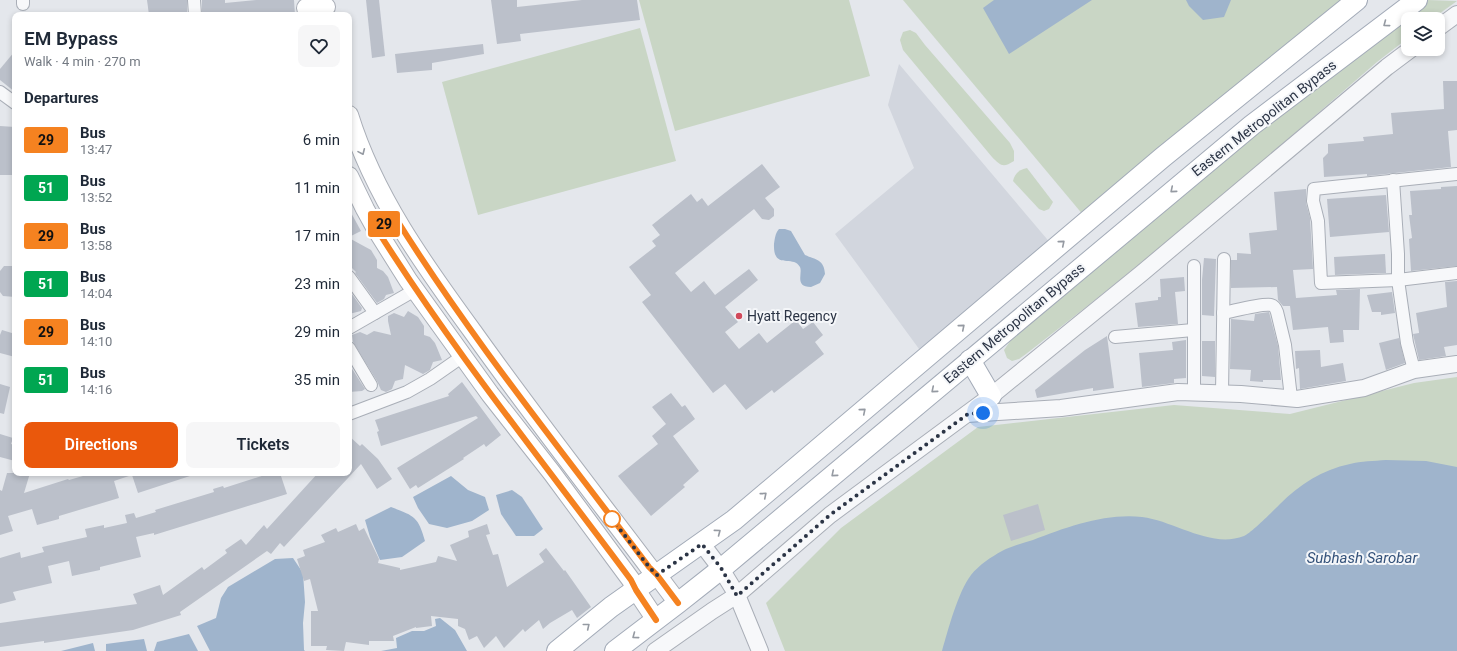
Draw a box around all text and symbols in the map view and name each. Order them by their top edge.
map controls [1401,12,1445,56]
button: layers [1401,12,1445,56]
one-way arrow [1383,19,1390,26]
button: heart [298,25,340,67]
text: EM Bypass [24,27,118,50]
text: Walk · 4 min · 270 m [24,54,141,69]
street label: Eastern Metropolitan Bypass [1189,57,1339,179]
text: Departures [24,89,99,107]
text: Bus [80,124,106,142]
text: 6 min [303,131,340,149]
text: 29 [38,132,54,148]
text: 13:47 [80,142,112,157]
one-way arrow [357,147,365,155]
text: Bus [80,172,106,190]
text: 11 min [294,179,340,197]
text: 51 [38,180,54,196]
one-way arrow [1171,186,1178,193]
text: 13:52 [80,190,112,205]
line badge: 29 [366,211,402,237]
text: 29 [376,216,392,232]
text: Bus [80,220,106,238]
text: 17 min [294,227,340,245]
text: 29 [38,228,54,244]
text: 13:58 [80,238,112,253]
one-way arrow [1057,240,1064,247]
street label: Eastern Metropolitan Bypass [940,259,1088,387]
text: Bus [80,268,106,286]
text: 23 min [294,275,340,293]
text: 51 [38,276,54,292]
text: 14:04 [80,286,112,301]
place label: Hyatt Regency [747,308,837,324]
marker: Hyatt Regency [734,311,744,321]
text: Bus [80,316,106,334]
text: 29 min [294,323,340,341]
text: 29 [38,324,54,340]
one-way arrow [958,324,965,331]
text: 14:10 [80,334,112,349]
text: Bus [80,364,106,382]
text: 35 min [294,371,340,389]
text: 51 [38,372,54,388]
text: 14:16 [80,382,112,397]
one-way arrow [931,386,939,393]
your location [973,403,993,423]
one-way arrow [859,408,866,415]
button: Directions [24,422,178,468]
button: Tickets [186,422,340,468]
one-way arrow [832,469,839,476]
one-way arrow [759,492,767,499]
unlabelled marker [603,510,621,528]
one-way arrow [714,529,721,537]
water label: Subhash Sarobar [1307,549,1418,567]
one-way arrow [583,624,590,631]
one-way arrow [632,631,639,638]

